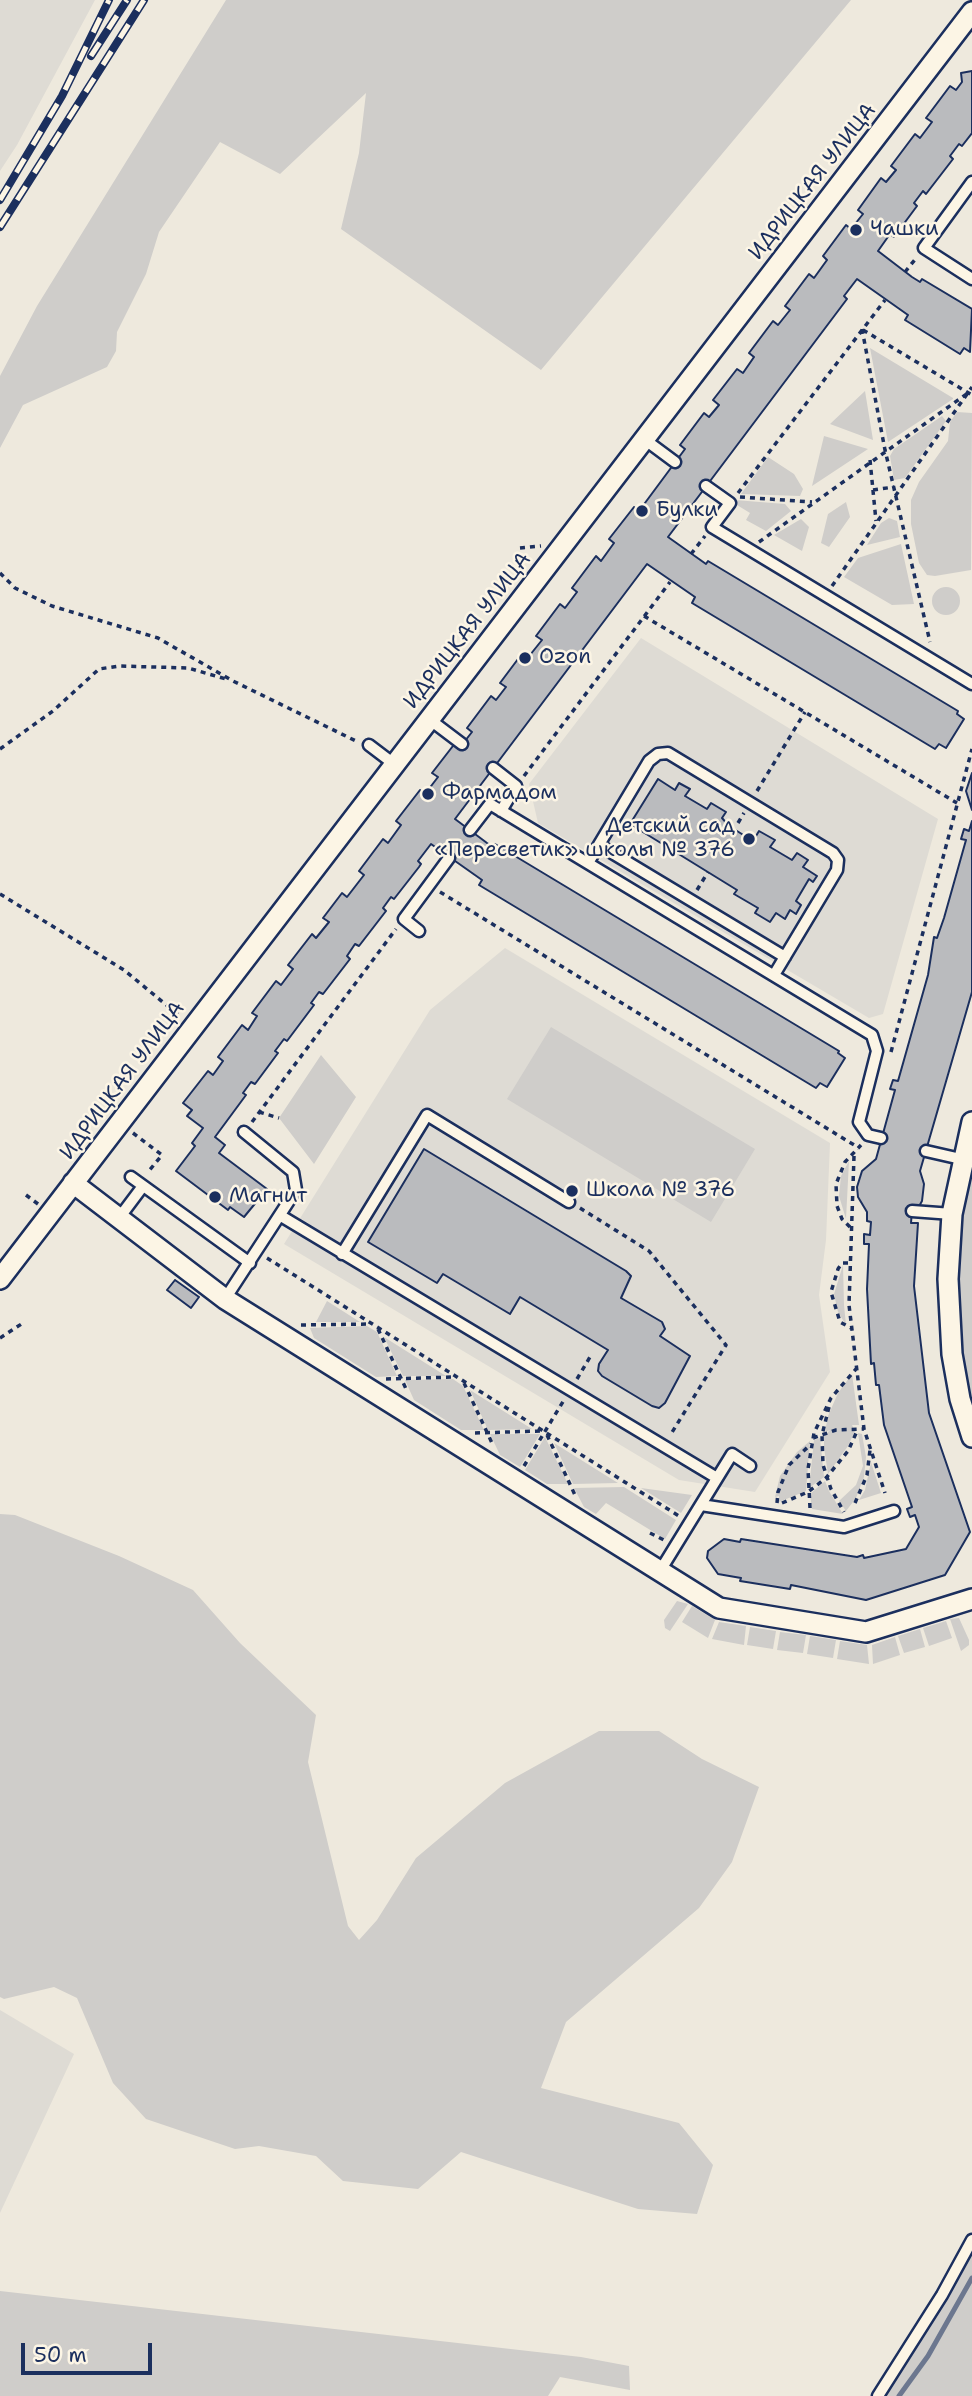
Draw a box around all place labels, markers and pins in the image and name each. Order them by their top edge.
place label: Чашки [870,217,939,243]
marker: Чашки [848,222,864,238]
place label: Булки [656,498,718,524]
marker: Булки [634,503,650,519]
place label: Ozon [539,645,591,671]
marker: Ozon [517,650,533,666]
place label: Фармадом [442,781,557,807]
marker: Фармадом [420,786,436,802]
place label: Детский сад «Пересветик» школы № 376 [435,814,735,864]
marker: Детский сад «Пересветик» школы № 376 [741,831,757,847]
place label: Школа № 376 [586,1178,735,1204]
marker: Школа № 376 [564,1183,580,1199]
place label: Магнит [229,1184,307,1210]
marker: Магнит [207,1189,223,1205]

